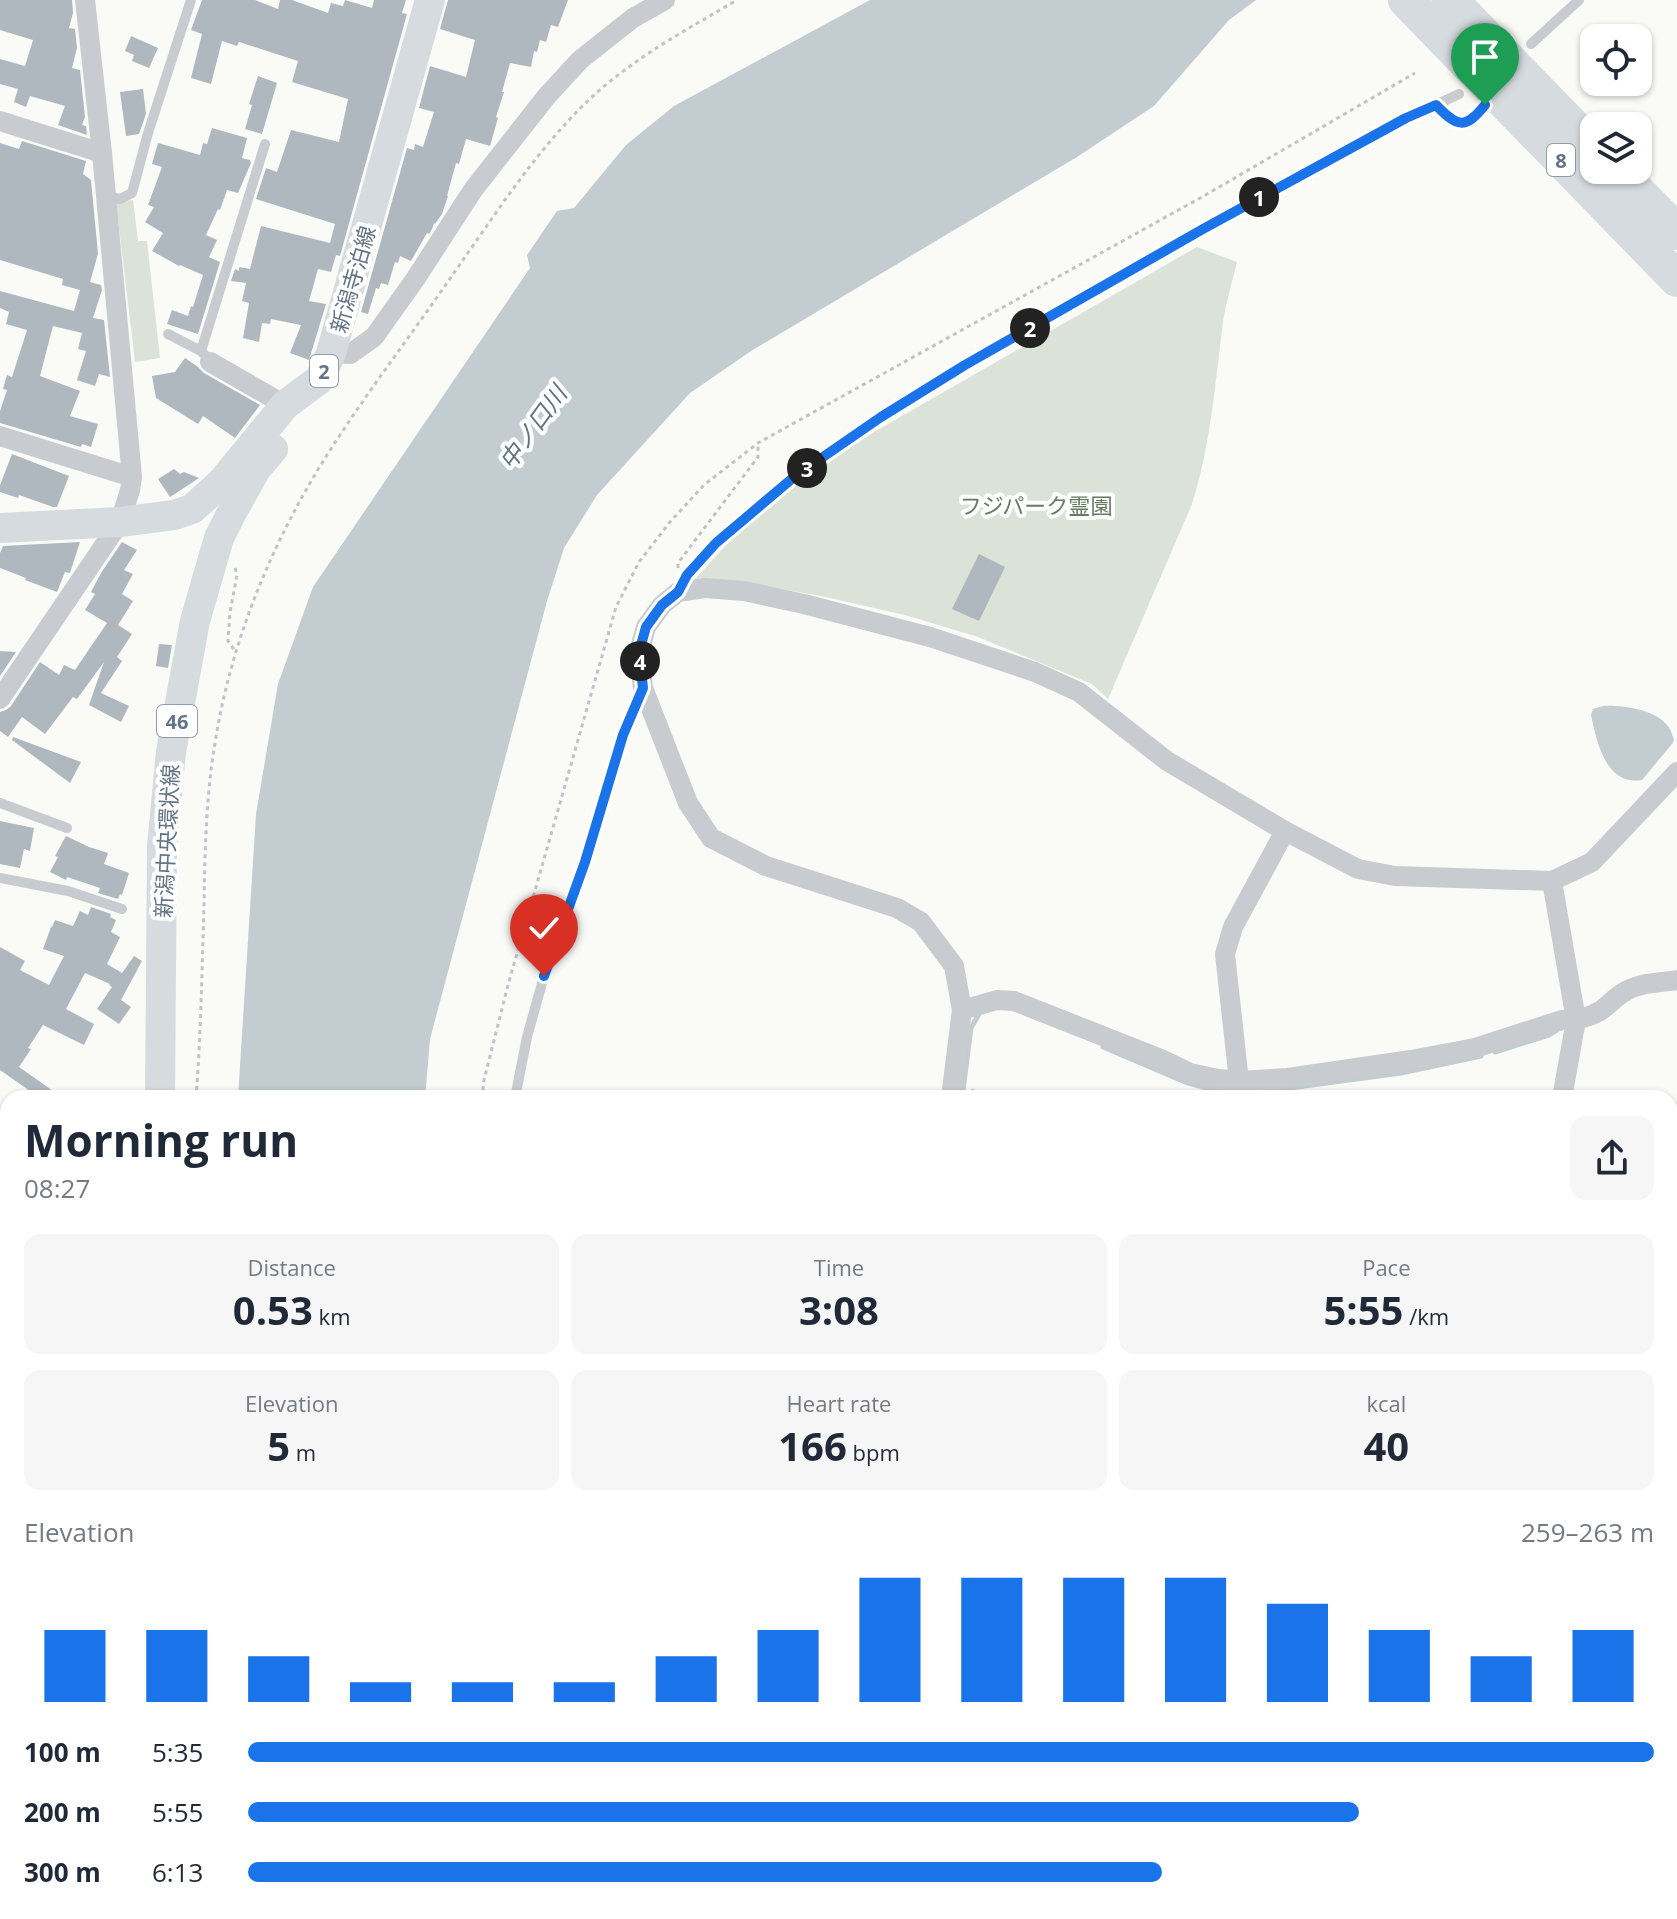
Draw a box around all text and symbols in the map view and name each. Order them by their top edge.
pin [1451,23,1519,105]
map controls [1580,24,1652,184]
button: locate [1580,24,1652,96]
icon: arrive [1463,35,1507,79]
button: layers [1580,112,1652,184]
road number: 8 [1547,144,1575,176]
pin: 1 [1239,177,1279,217]
text: 1 [1253,182,1265,212]
street label: 新潟寺泊線 [322,222,382,336]
pin: 2 [1010,308,1050,348]
text: 2 [1024,313,1036,343]
road number: 2 [310,355,338,387]
water label: 中ノ口川 [490,376,575,476]
pin: 3 [787,448,827,488]
text: 3 [801,453,813,483]
park label: フジパーク霊園 [960,490,1112,520]
pin: 4 [620,641,660,681]
text: 4 [634,646,646,676]
road number: 46 [157,705,197,737]
street label: 新潟中央環状線 [147,763,185,919]
pin [510,894,578,976]
icon: check [522,906,566,950]
text: Morning run [24,1110,298,1170]
button: share [1570,1116,1654,1200]
text: 08:27 [24,1170,90,1206]
text: Distance [247,1252,336,1282]
text: Time [814,1252,864,1282]
text: Pace [1362,1252,1411,1282]
text: 0.53 [233,1282,313,1337]
text: 3:08 [799,1282,879,1337]
text: 5:55 [1323,1282,1403,1337]
text: km [313,1301,351,1331]
text: /km [1403,1301,1449,1331]
text: Elevation [245,1388,338,1418]
text: Heart rate [787,1388,891,1418]
text: kcal [1366,1388,1406,1418]
text: 5 [267,1418,290,1473]
text: 166 [778,1418,847,1473]
text: 40 [1363,1418,1409,1473]
text: m [290,1437,316,1467]
text: bpm [847,1437,900,1467]
text: Elevation [24,1514,134,1550]
text: 259–263 m [1521,1514,1654,1550]
text: 100 m [24,1734,101,1770]
text: 5:35 [152,1734,203,1770]
text: 200 m [24,1794,101,1830]
text: 5:55 [152,1794,203,1830]
text: 300 m [24,1854,101,1890]
text: 6:13 [152,1854,203,1890]

